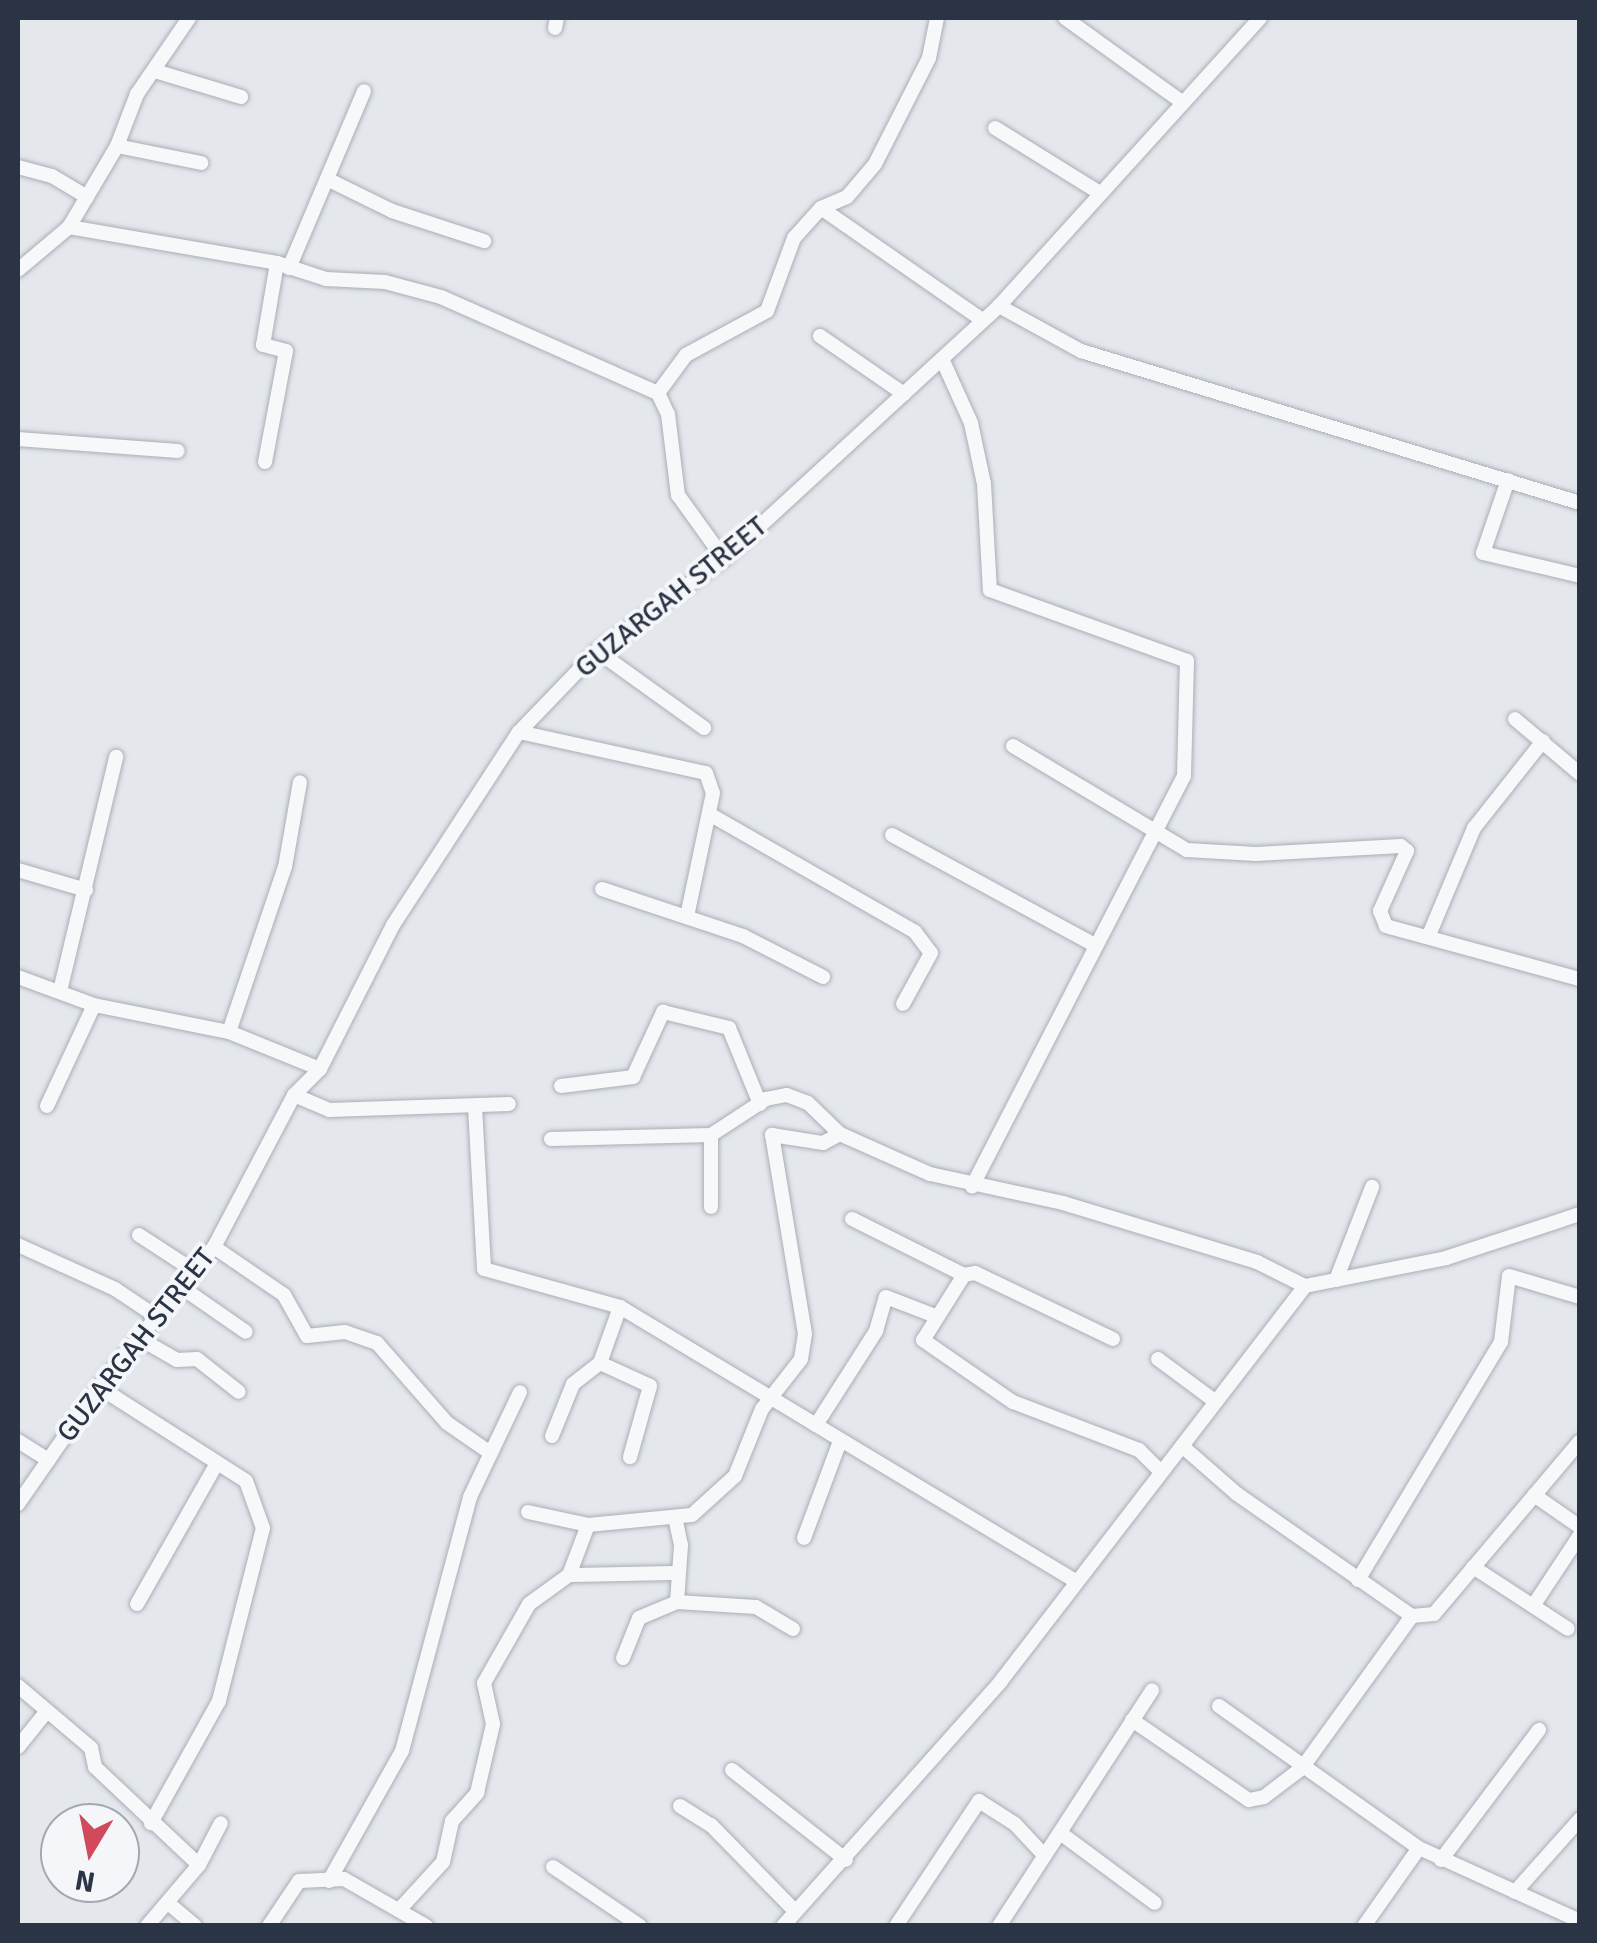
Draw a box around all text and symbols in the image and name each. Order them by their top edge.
street label: GUZARGAH STREET [569,510,773,684]
street label: GUZARGAH STREET [50,1241,222,1449]
north arrow [40,1803,140,1903]
text: N [73,1862,98,1899]

